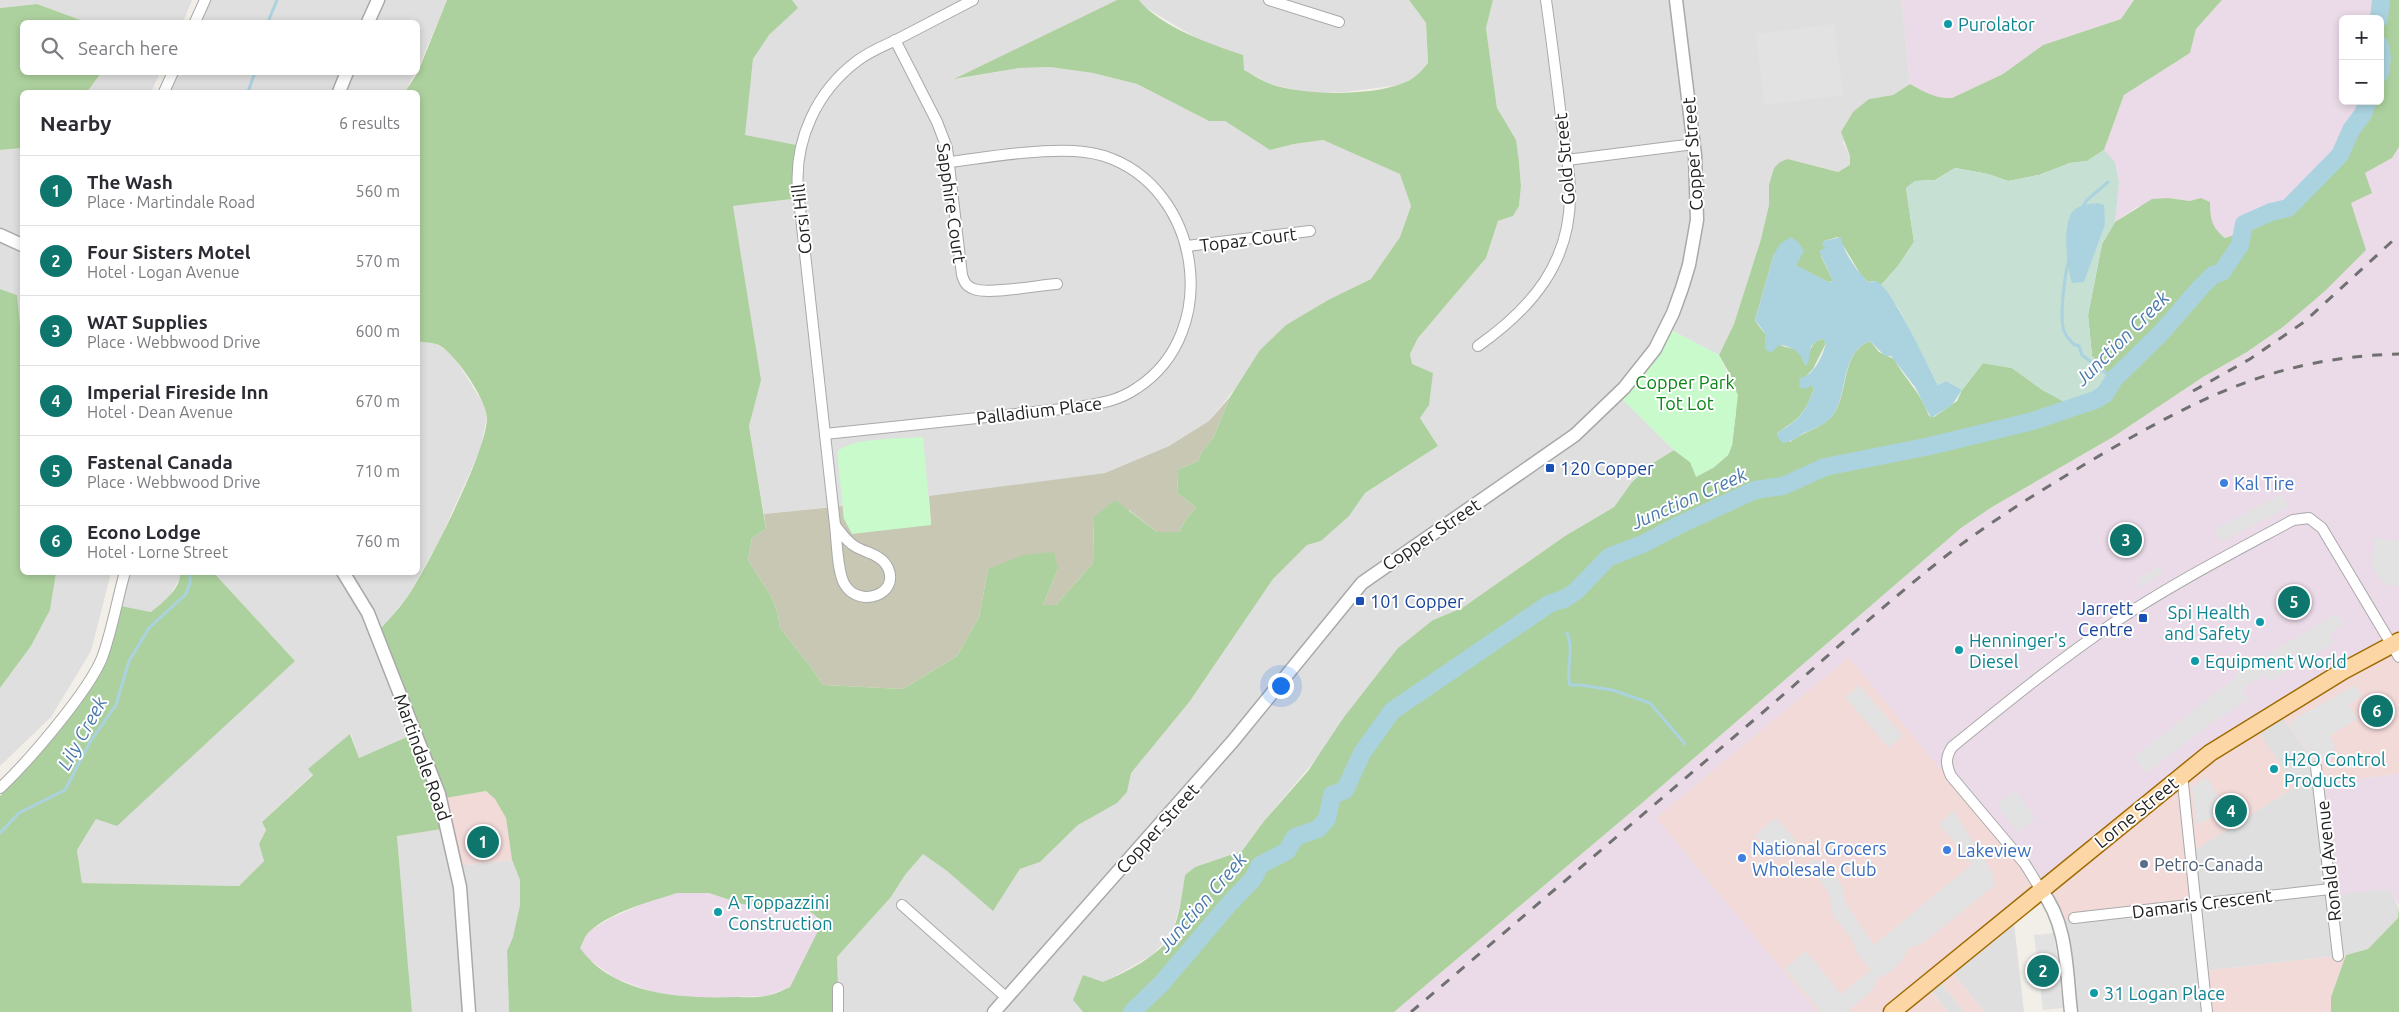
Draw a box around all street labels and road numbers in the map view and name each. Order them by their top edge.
street label: Copper Street [1678,97,1706,211]
street label: Gold Street [1550,112,1578,206]
street label: Sapphire Court [934,142,970,264]
street label: Corsi Hill [787,182,815,255]
street label: Topaz Court [1198,223,1298,255]
street label: Palladium Place [975,392,1103,428]
street label: Copper Street [1378,494,1484,574]
street label: Martindale Road [391,691,455,823]
street label: Lorne Street [2090,772,2182,852]
street label: Copper Street [1112,779,1202,877]
street label: Ronald Avenue [2312,800,2344,922]
street label: Damaris Crescent [2131,884,2273,922]

